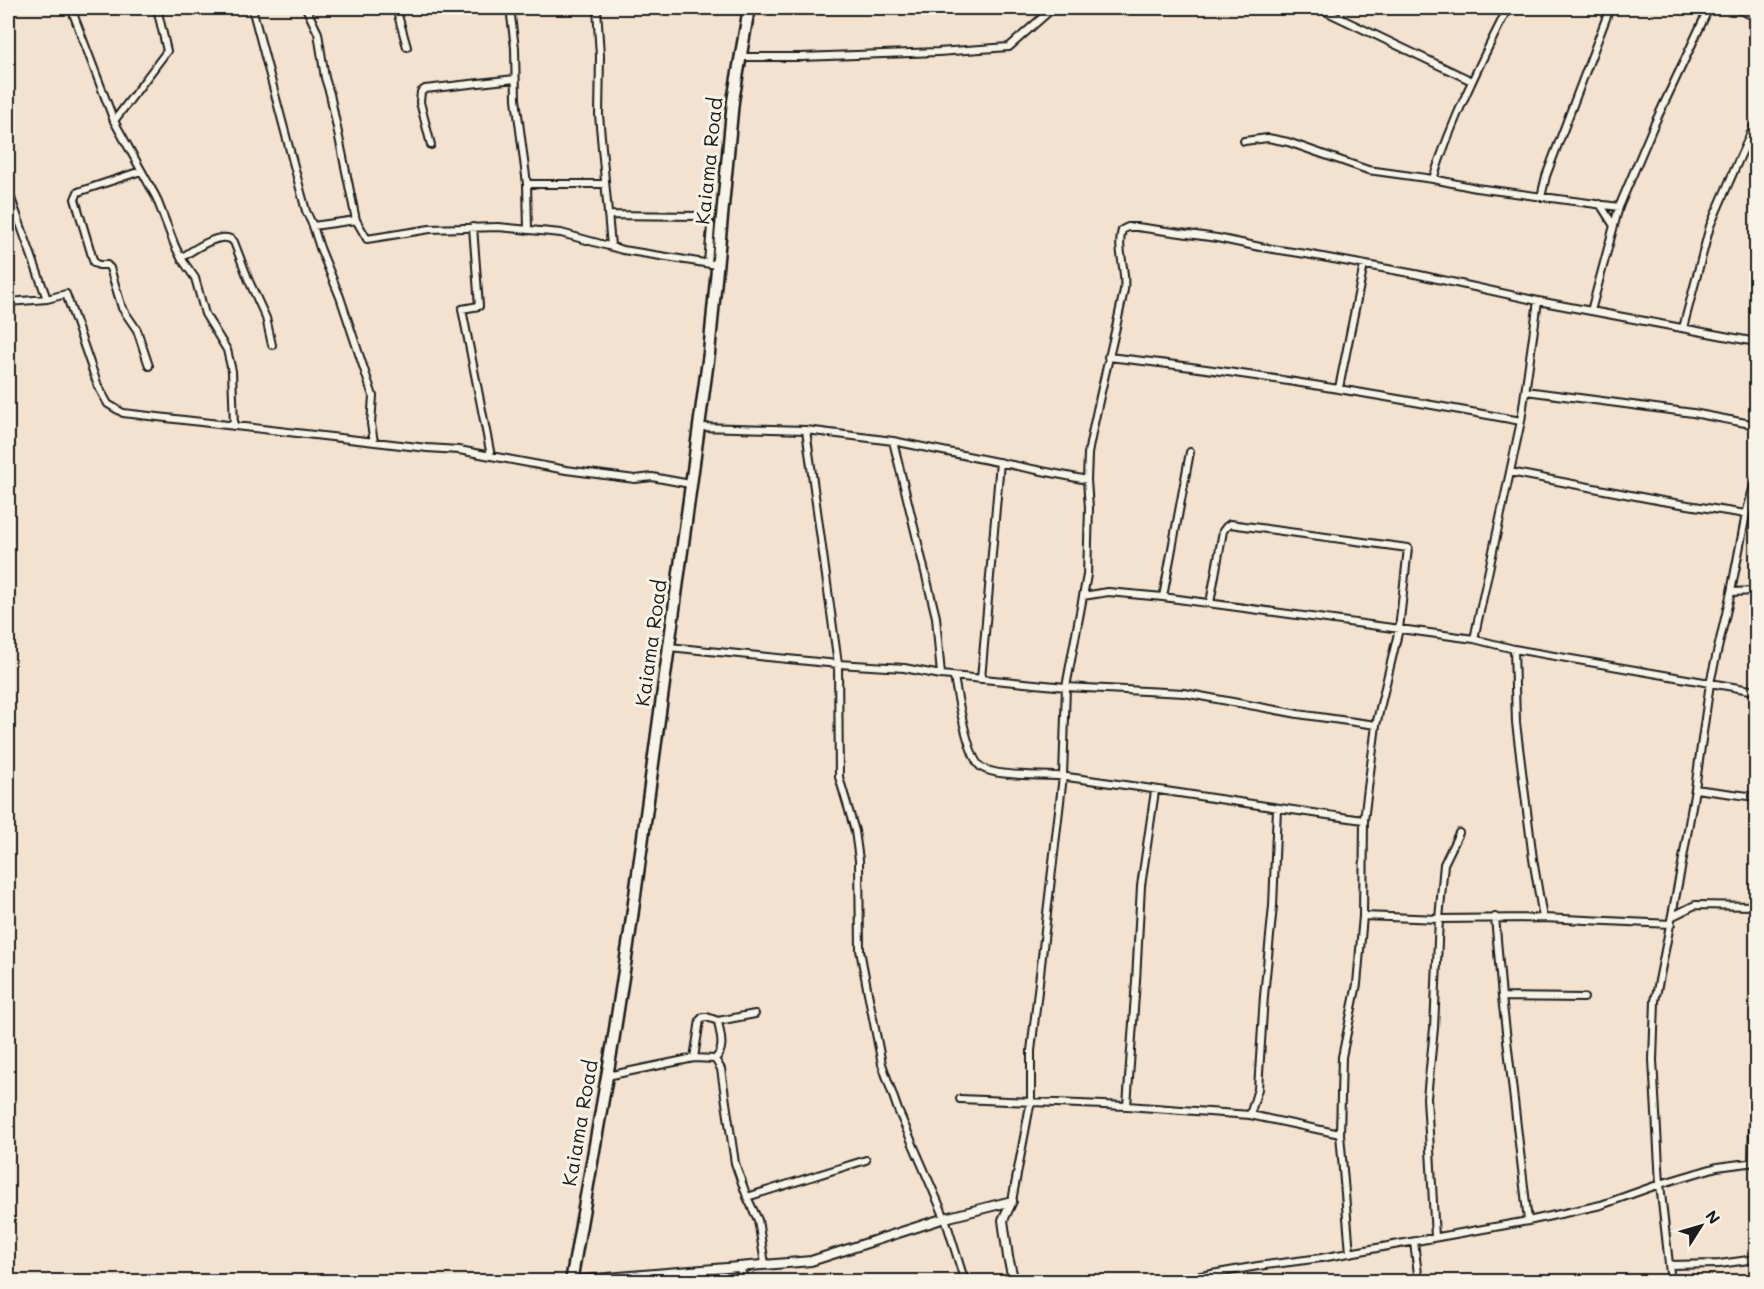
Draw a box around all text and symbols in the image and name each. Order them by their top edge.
street label: Kaiama Road [688,96,728,226]
street label: Kaiama Road [628,578,672,708]
street label: Kaiama Road [555,1058,603,1188]
north arrow [1671,1196,1731,1256]
text: N [1701,1205,1725,1228]

